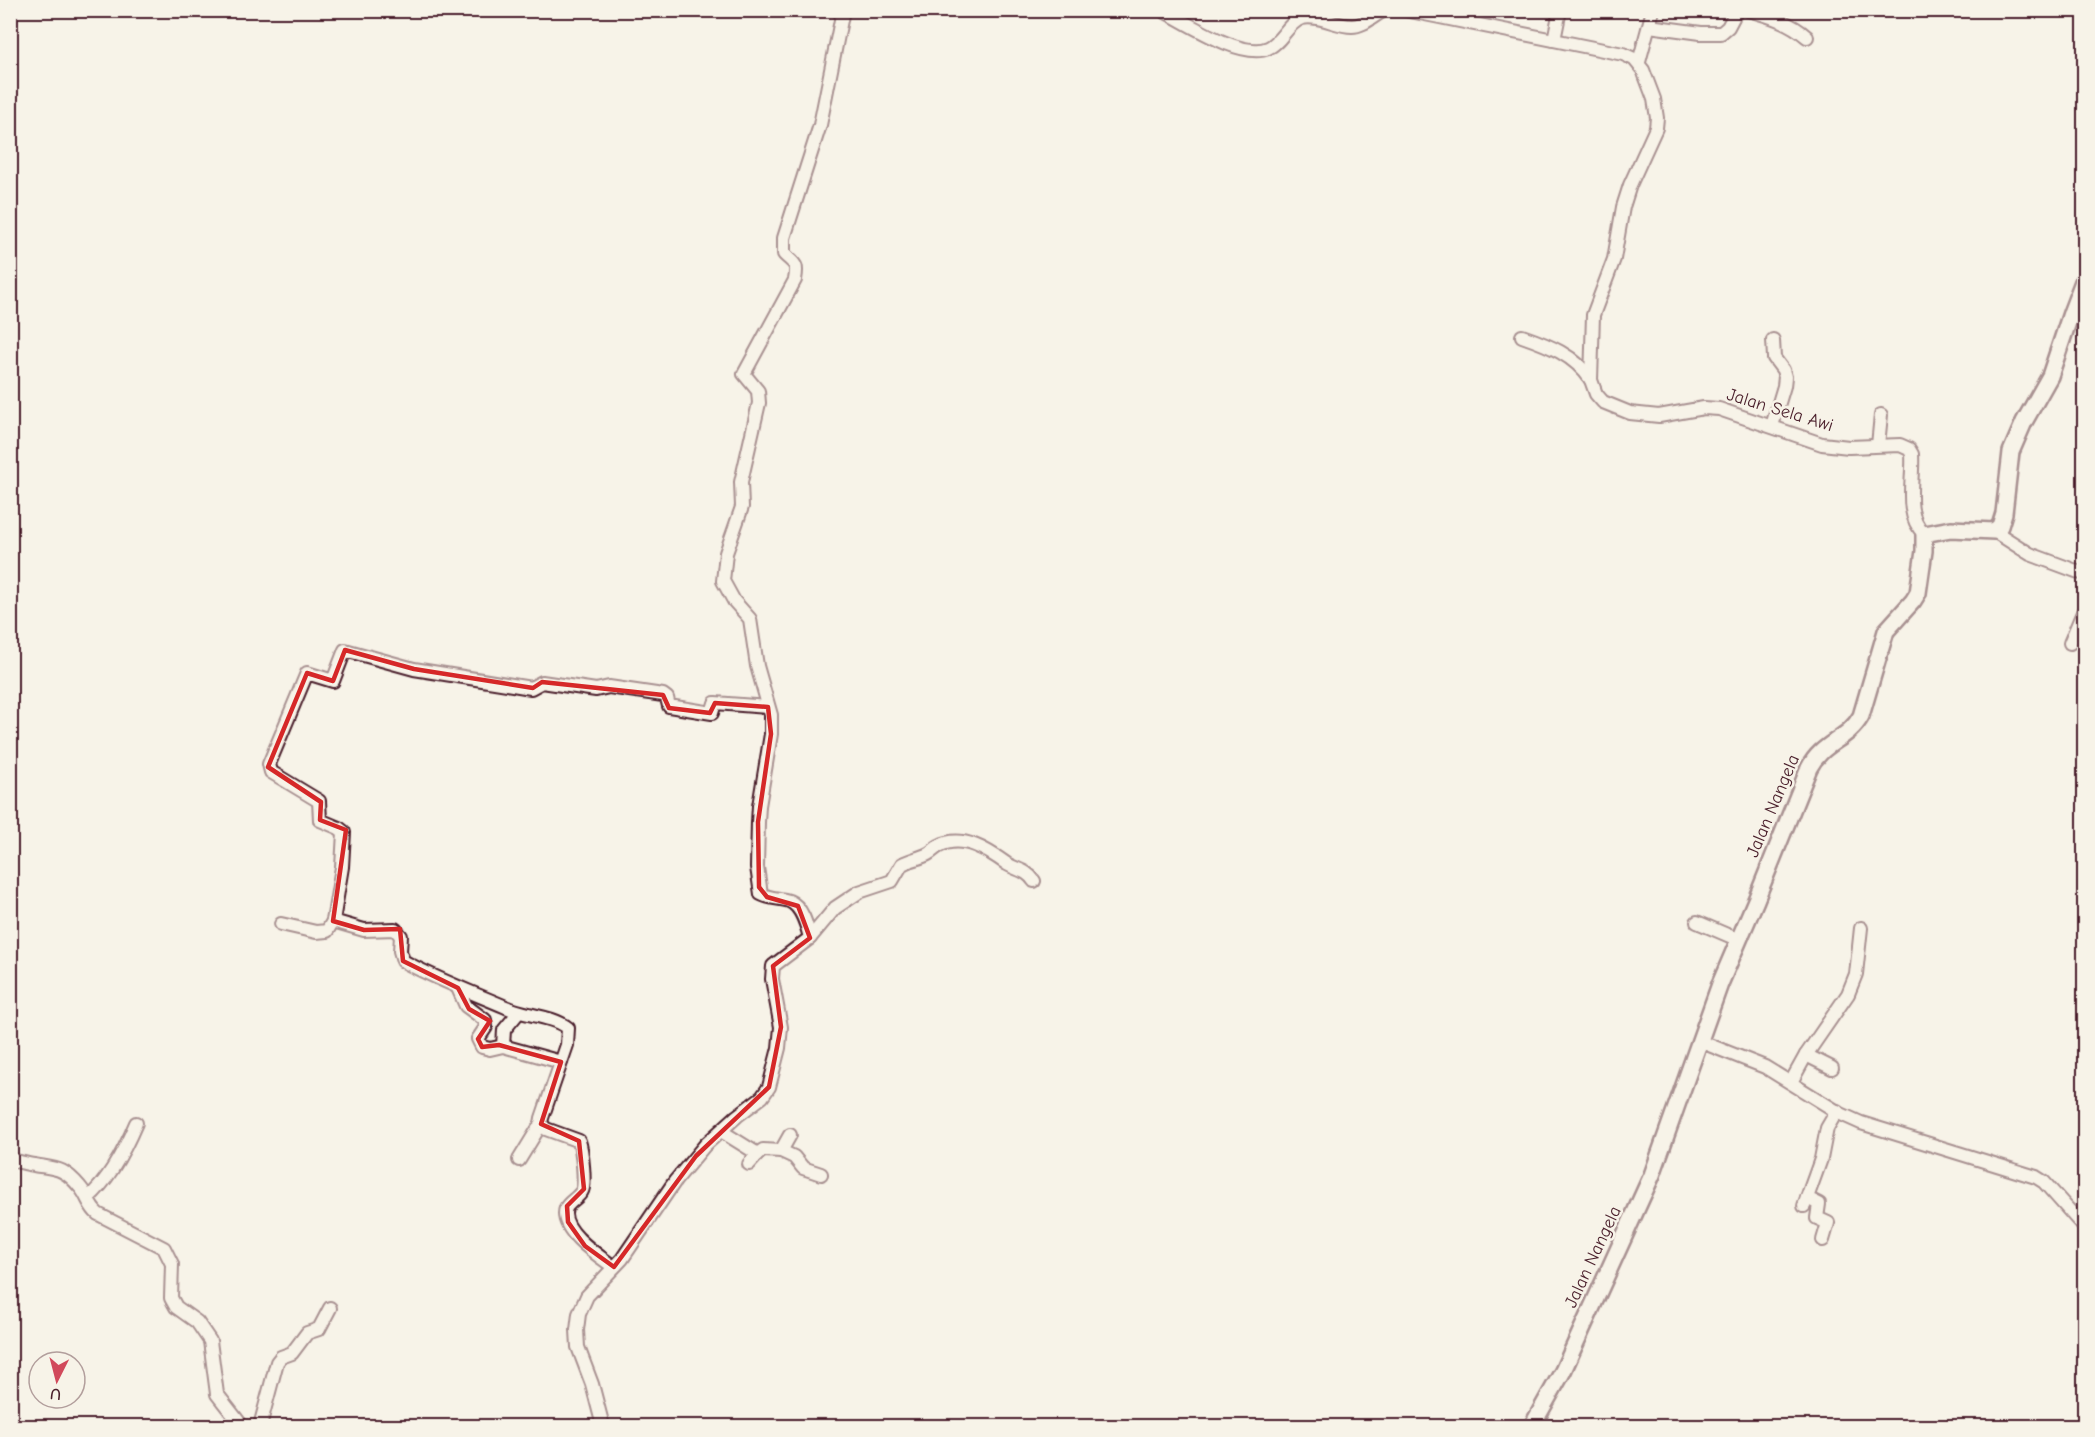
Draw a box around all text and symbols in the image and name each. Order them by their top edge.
street label: Jalan Sela Awi [1724,384,1836,436]
street label: Jalan Nangela [1742,751,1804,861]
street label: Jalan Nangela [1560,1203,1626,1311]
north arrow [27,1350,87,1410]
text: U [49,1384,62,1403]

